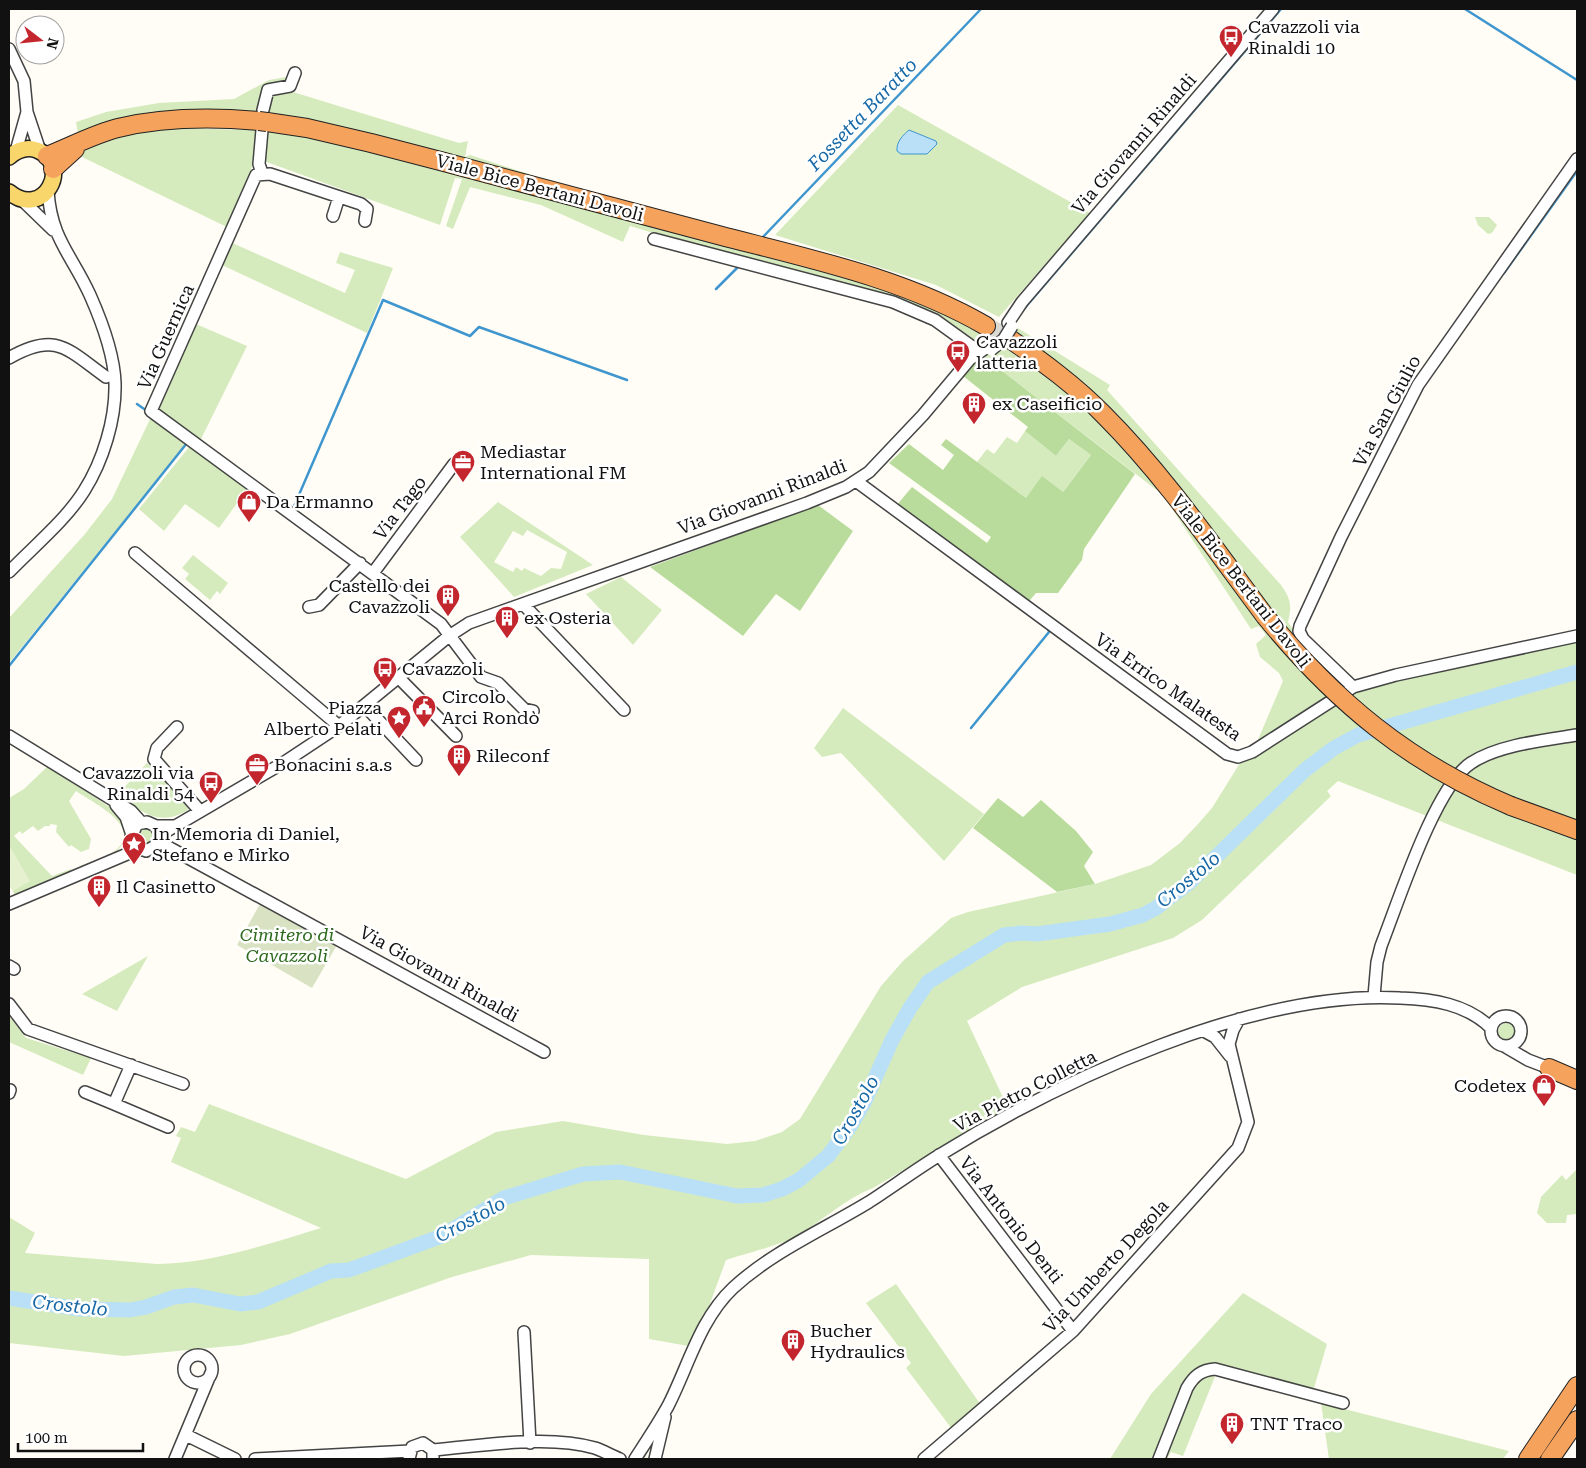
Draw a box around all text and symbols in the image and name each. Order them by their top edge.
north arrow [15,15,65,65]
place label: Cavazzoli via Rinaldi 10 [1248,16,1360,58]
bus stop icon: Cavazzoli via Rinaldi 10 [1218,24,1244,58]
text: N [43,36,62,51]
water label: Fossetta Baratto [802,53,922,176]
street label: Via Giovanni Rinaldi [1067,69,1200,218]
street label: Viale Bice Bertani Davoli [434,150,646,225]
street label: Via Guernica [133,281,198,393]
place label: Cavazzoli latteria [976,331,1058,373]
bus stop icon: Cavazzoli latteria [945,339,971,373]
street label: Via San Giulio [1348,351,1425,470]
building icon: ex Caseificio [961,391,987,425]
place label: ex Caseificio [992,393,1102,414]
place label: Mediastar International FM [480,441,626,483]
office icon: Mediastar International FM [450,449,476,483]
street label: Via Giovanni Rinaldi [675,455,849,538]
street label: Via Tago [369,472,430,544]
shop icon: Da Ermanno [236,489,262,523]
street label: Viale Bice Bertani Davoli [1167,490,1316,672]
place label: Da Ermanno [266,491,374,512]
place label: Castello dei Cavazzoli [329,575,430,617]
building icon: Castello dei Cavazzoli [435,583,461,617]
building icon: ex Osteria [494,605,520,639]
place label: ex Osteria [524,607,611,628]
street label: Via Errico Malatesta [1091,628,1246,745]
bus stop icon: Cavazzoli [372,656,398,690]
place label: Cavazzoli [402,658,484,679]
place label: Circolo Arci Rondò [442,686,540,728]
public building icon: Circolo Arci Rondò [411,694,437,728]
place label: Piazza Alberto Pelati [264,697,382,739]
place icon: Piazza Alberto Pelati [386,705,412,739]
building icon: Rileconf [446,743,472,777]
place label: Rileconf [476,745,551,766]
office icon: Bonacini s.a.s [244,752,270,786]
place label: Bonacini s.a.s [274,754,392,775]
place label: Cavazzoli via Rinaldi 54 [82,762,194,804]
bus stop icon: Cavazzoli via Rinaldi 54 [198,770,224,804]
place label: In Memoria di Daniel, Stefano e Mirko [152,823,340,865]
place icon: In Memoria di Daniel, Stefano e Mirko [121,831,147,865]
water label: Crostolo [1152,846,1225,913]
building icon: Il Casinetto [86,874,112,908]
place label: Il Casinetto [116,876,216,897]
street label: Via Giovanni Rinaldi [356,921,523,1026]
park label: Cimitero di Cavazzoli [240,924,335,966]
street label: Via Pietro Colletta [950,1045,1100,1136]
water label: Crostolo [827,1072,884,1149]
shop icon: Codetex [1531,1073,1557,1107]
place label: Codetex [1454,1075,1527,1096]
street label: Via Antonio Denti [955,1152,1068,1288]
water label: Crostolo [431,1192,509,1247]
street label: Via Umberto Degola [1039,1195,1173,1336]
water label: Crostolo [31,1290,109,1321]
place label: Bucher Hydraulics [810,1320,905,1362]
building icon: Bucher Hydraulics [780,1328,806,1362]
building icon: TNT Traco [1219,1411,1245,1445]
place label: TNT Traco [1250,1413,1343,1434]
scale bar [18,1420,142,1452]
text: 100 m [25,1429,68,1447]

